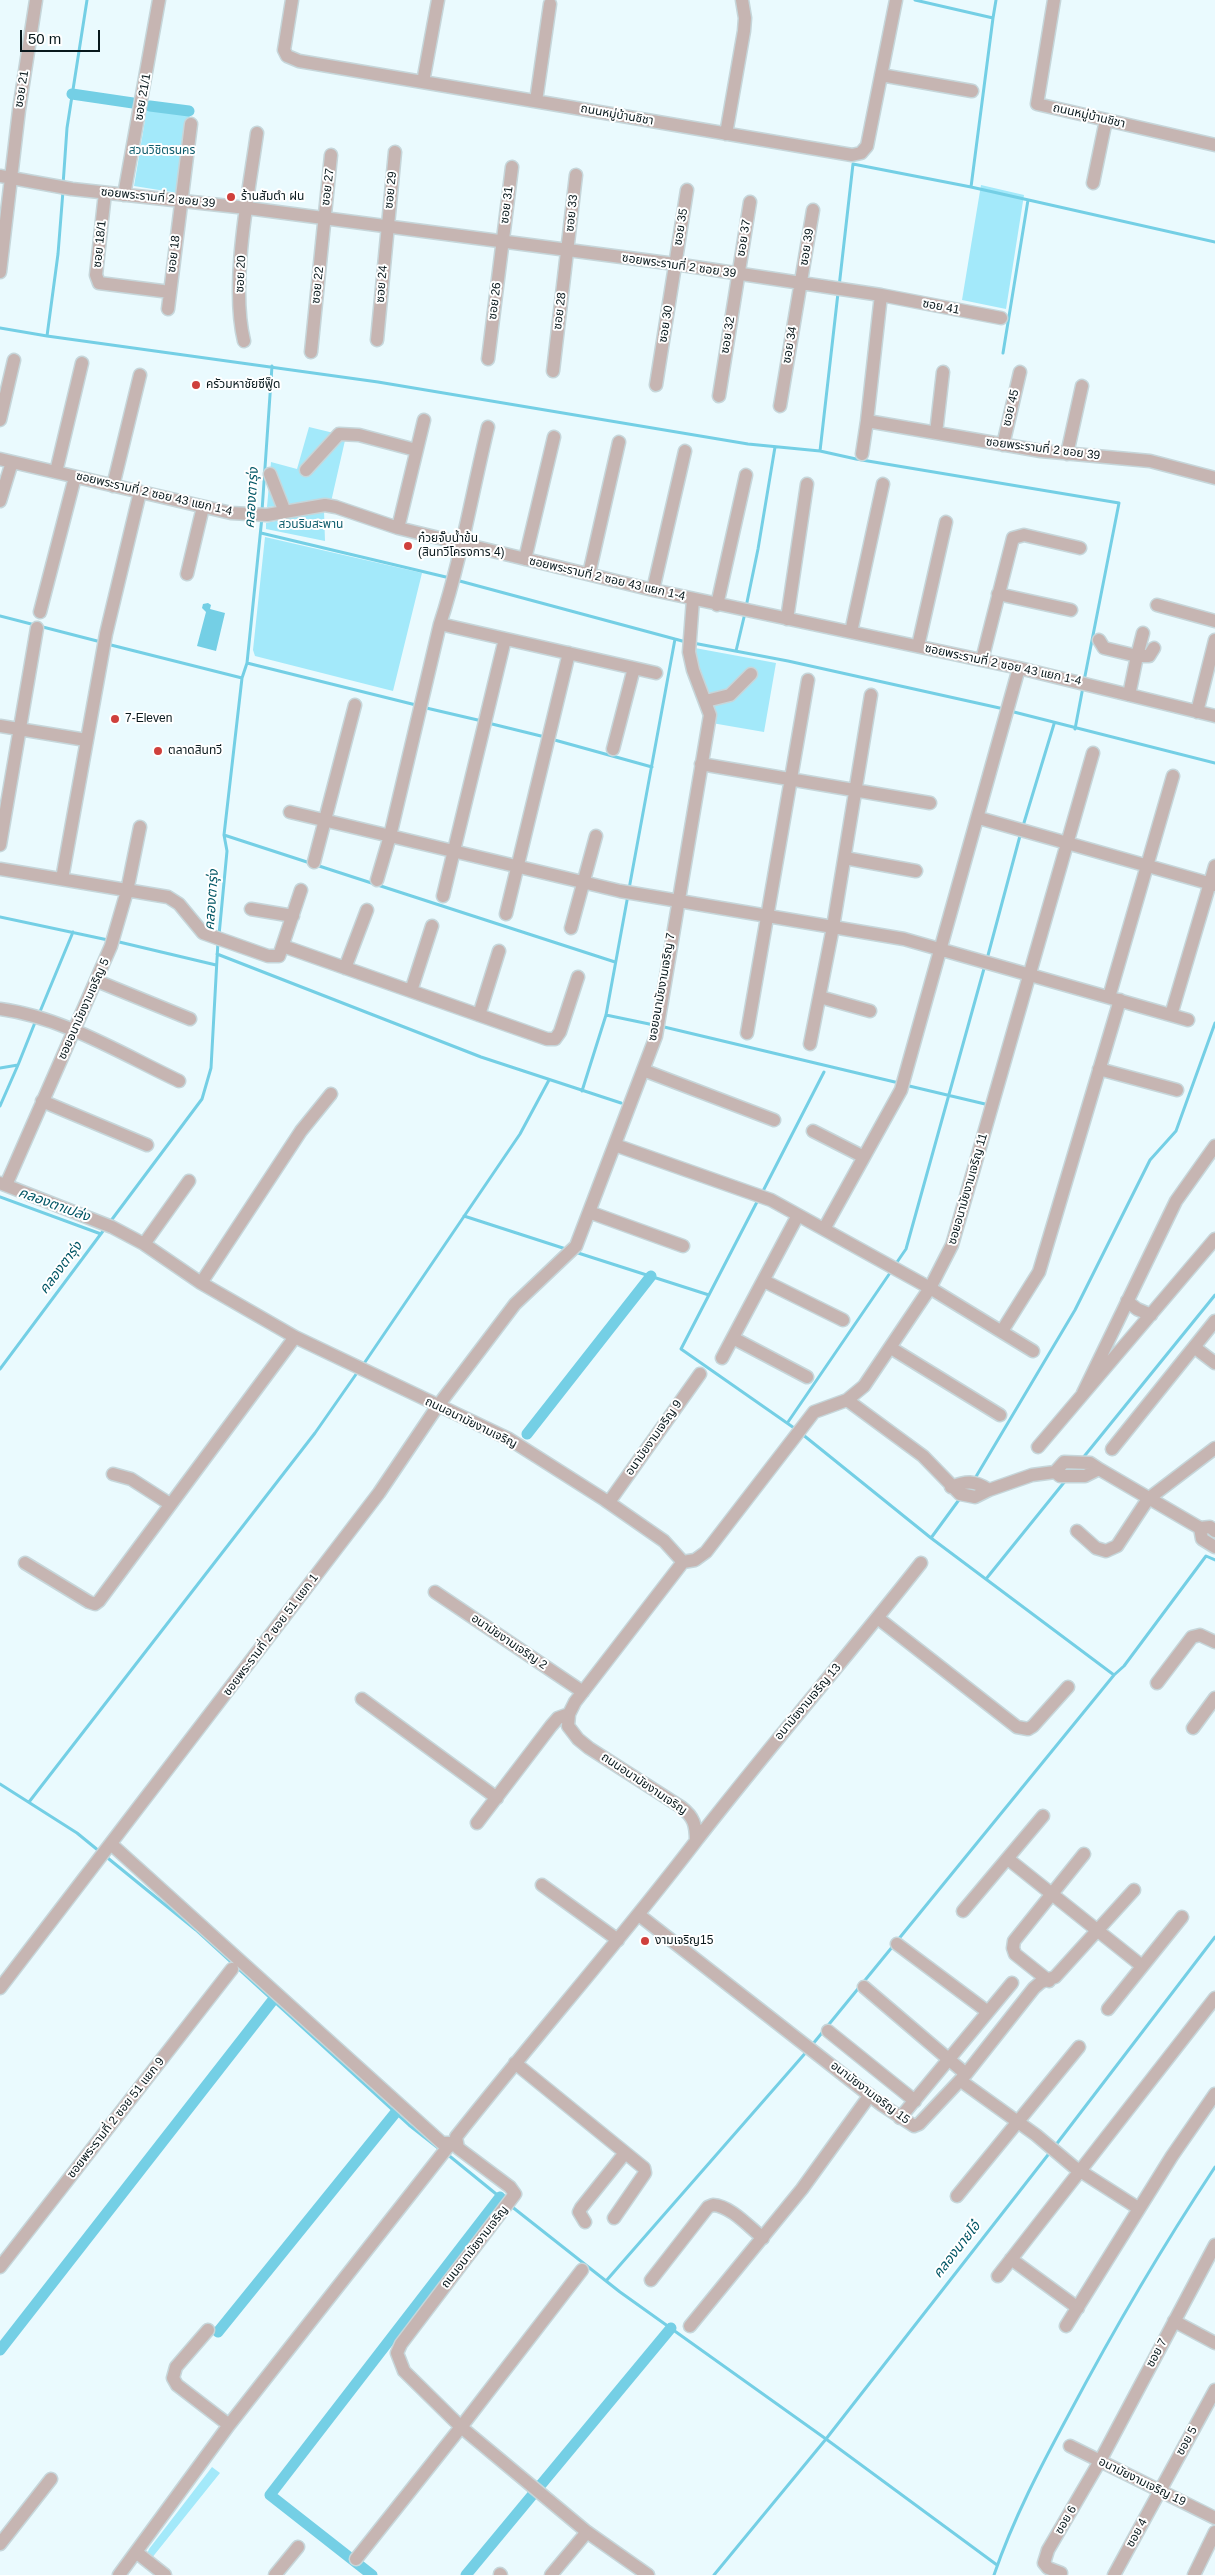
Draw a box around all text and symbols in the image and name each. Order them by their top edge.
scale bar [22,20,102,52]
text: 50 m [28,30,61,47]
street label: ซอย 21 [12,69,32,109]
street label: ซอย 21/1 [132,72,154,122]
street label: ถนนหมู่บ้านชิชา [579,101,655,129]
street label: ถนนหมู่บ้านชิชา [1051,101,1127,131]
park label: สวนวิชิตรนคร [129,144,195,158]
street label: ซอย 27 [319,168,337,206]
street label: ซอย 29 [382,171,400,209]
street label: ซอยพระรามที่ 2 ซอย 39 [100,185,216,211]
street label: ซอย 31 [498,186,516,224]
place label: ร้านสัมตำ ฝน [241,190,304,204]
marker: ร้านสัมตำ ฝน [225,191,237,203]
street label: ซอย 33 [563,194,581,232]
street label: ซอย 35 [671,207,691,247]
street label: ซอย 37 [734,218,754,258]
street label: ซอย 18/1 [90,220,110,268]
street label: ซอย 39 [797,227,817,267]
street label: ซอย 18 [165,235,183,273]
street label: ซอยพระรามที่ 2 ซอย 39 [621,251,737,281]
street label: ซอย 20 [233,255,249,293]
street label: ซอย 24 [373,265,391,303]
street label: ซอย 22 [309,266,327,304]
street label: ซอย 26 [486,282,504,320]
street label: ซอย 28 [551,292,569,330]
street label: ซอย 41 [921,296,961,318]
street label: ซอย 30 [656,304,676,344]
street label: ซอย 32 [718,315,738,355]
street label: ซอย 34 [780,325,800,365]
place label: ครัวมหาชัยซีฟู็ด [206,378,280,392]
marker: ครัวมหาชัยซีฟู็ด [190,379,202,391]
street label: ซอย 45 [1000,388,1022,428]
street label: ซอยพระรามที่ 2 ซอย 39 [985,435,1101,463]
water label: คลองตารุ่ง [241,467,263,529]
street label: ซอยพระรามที่ 2 ซอย 43 แยก 1-4 [75,469,233,519]
park label: สวนริมสะพาน [279,518,343,532]
place label: ก๋วยจั๊บน้ำข้น (สินทวีโครงการ 4) [418,532,505,560]
marker: ก๋วยจั๊บน้ำข้น (สินทวีโครงการ 4) [402,540,414,552]
street label: ซอยพระรามที่ 2 ซอย 43 แยก 1-4 [528,554,686,604]
street label: ซอยพระรามที่ 2 ซอย 43 แยก 1-4 [923,641,1083,689]
place label: 7-Eleven [125,712,172,726]
marker: 7-Eleven [109,713,121,725]
place label: ตลาดสินทวี [168,744,222,758]
marker: ตลาดสินทวี [152,745,164,757]
water label: คลองตารุ่ง [201,869,223,931]
street label: ซอยอนามัยงามเจริญ 7 [645,932,679,1042]
street label: ซอยอนามัยงามเจริญ 5 [55,956,113,1062]
street label: ซอยอนามัยงามเจริญ 11 [945,1132,991,1246]
water label: คลองตาเปล่ง [16,1184,92,1226]
water label: คลองตารุ่ง [36,1239,86,1297]
street label: ถนนอนามัยงามเจริญ [423,1394,519,1452]
street label: อนามัยงามเจริญ 9 [623,1398,685,1478]
street label: ซอยพระรามที่ 2 ซอย 51 แยก 1 [220,1571,322,1699]
street label: อนามัยงามเจริญ 2 [468,1611,550,1673]
street label: อนามัยงามเจริญ 13 [772,1661,844,1743]
street label: ถนนอนามัยงามเจริญ [598,1750,690,1818]
place label: งามเจริญ15 [655,1934,713,1948]
marker: งามเจริญ15 [639,1935,651,1947]
street label: ซอยพระรามที่ 2 ซอย 51 แยก 9 [64,2055,168,2181]
street label: อนามัยงามเจริญ 15 [828,2059,912,2127]
street label: ถนนอนามัยงามเจริญ [438,2203,512,2291]
water label: คลองนายโอ๋ [930,2218,984,2282]
street label: ซอย 7 [1143,2336,1171,2370]
street label: ซอย 5 [1173,2424,1201,2458]
street label: อนามัยงามเจริญ 19 [1096,2455,1188,2509]
street label: ซอย 6 [1052,2503,1080,2537]
street label: ซอย 4 [1123,2516,1151,2550]

